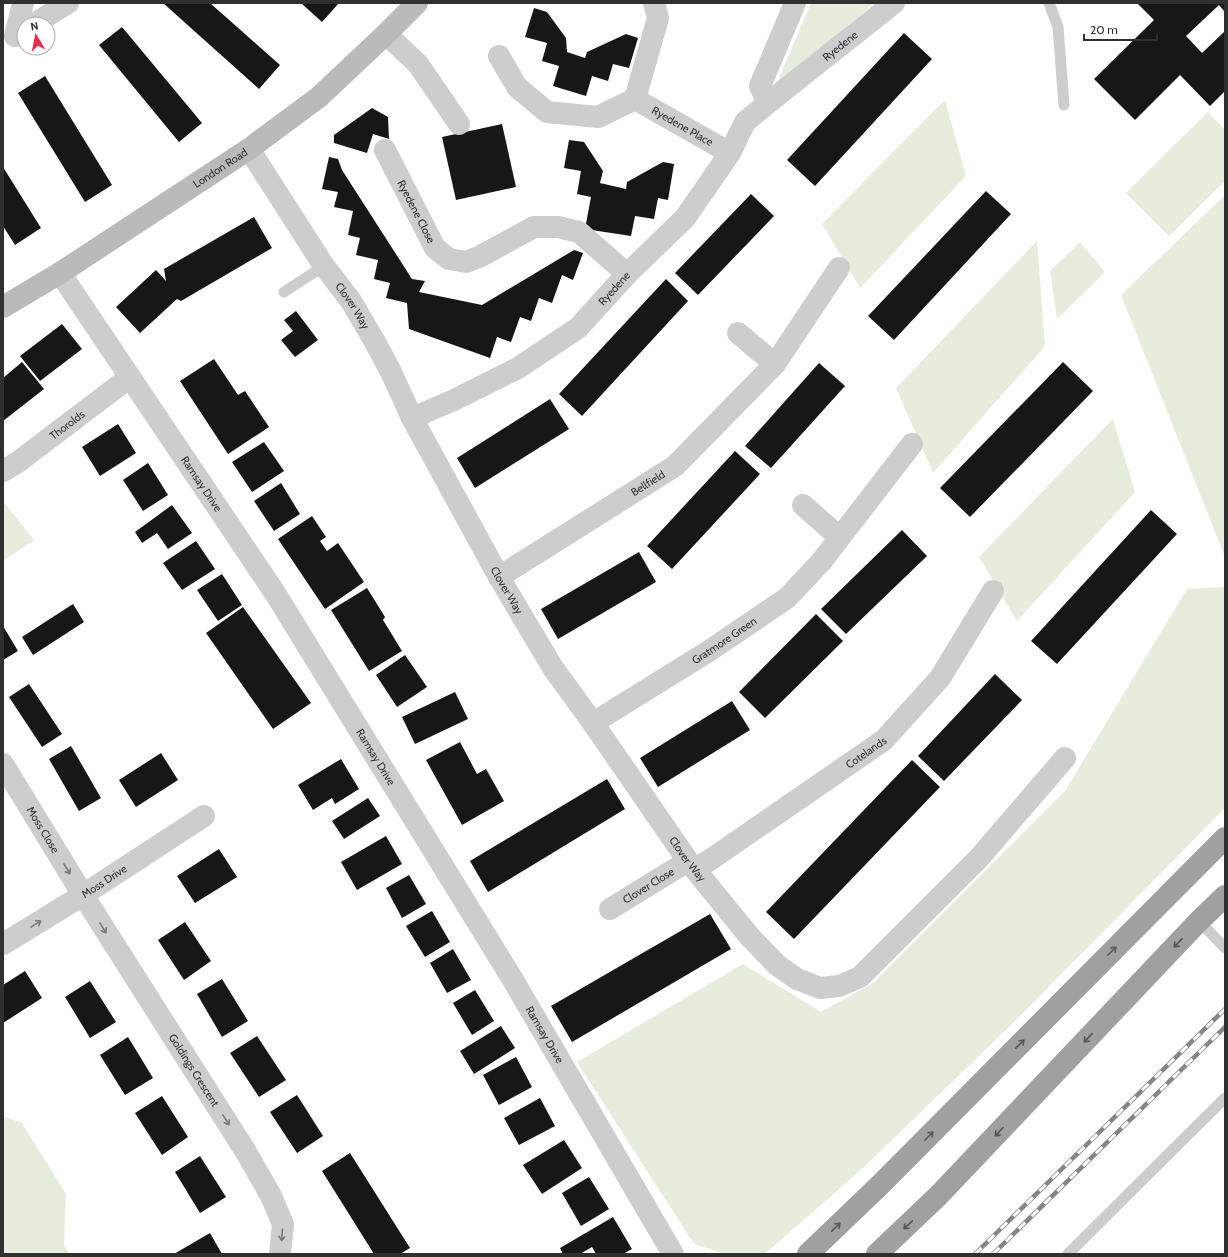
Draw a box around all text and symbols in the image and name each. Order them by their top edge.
north arrow [16,16,56,56]
scale bar [1084,16,1157,42]
text: N [29,19,39,34]
text: 20 m [1090,22,1118,37]
street label: Ryedene [820,27,861,64]
street label: Ryedene Place [649,103,716,149]
street label: London Road [190,145,250,191]
street label: Ryedene Close [394,177,438,246]
street label: Ryedene [595,268,633,308]
street label: Clover Way [332,280,373,332]
street label: Thorolds [47,407,88,443]
street label: Ramsay Drive [178,453,225,515]
street label: Bellfield [628,467,668,499]
street label: Clover Way [488,564,527,617]
street label: Gratmore Green [689,614,759,667]
street label: Ramsay Drive [353,726,399,788]
street label: Cotelands [843,733,890,771]
street label: Moss Close [24,804,63,856]
street label: Clover Way [666,834,709,885]
street label: Moss Drive [79,861,130,901]
one-way arrow [63,863,71,874]
street label: Clover Close [620,864,677,907]
one-way arrow [30,919,42,927]
one-way arrow [100,922,108,934]
one-way arrow [1173,938,1183,948]
one-way arrow [1107,946,1117,956]
street label: Ramsay Drive [523,1003,567,1066]
street label: Goldings Crescent [166,1031,223,1110]
one-way arrow [1084,1033,1093,1043]
one-way arrow [1015,1039,1025,1049]
one-way arrow [222,1114,230,1126]
one-way arrow [994,1127,1004,1137]
one-way arrow [924,1131,934,1141]
one-way arrow [903,1220,913,1230]
one-way arrow [831,1222,841,1232]
one-way arrow [279,1228,286,1241]

